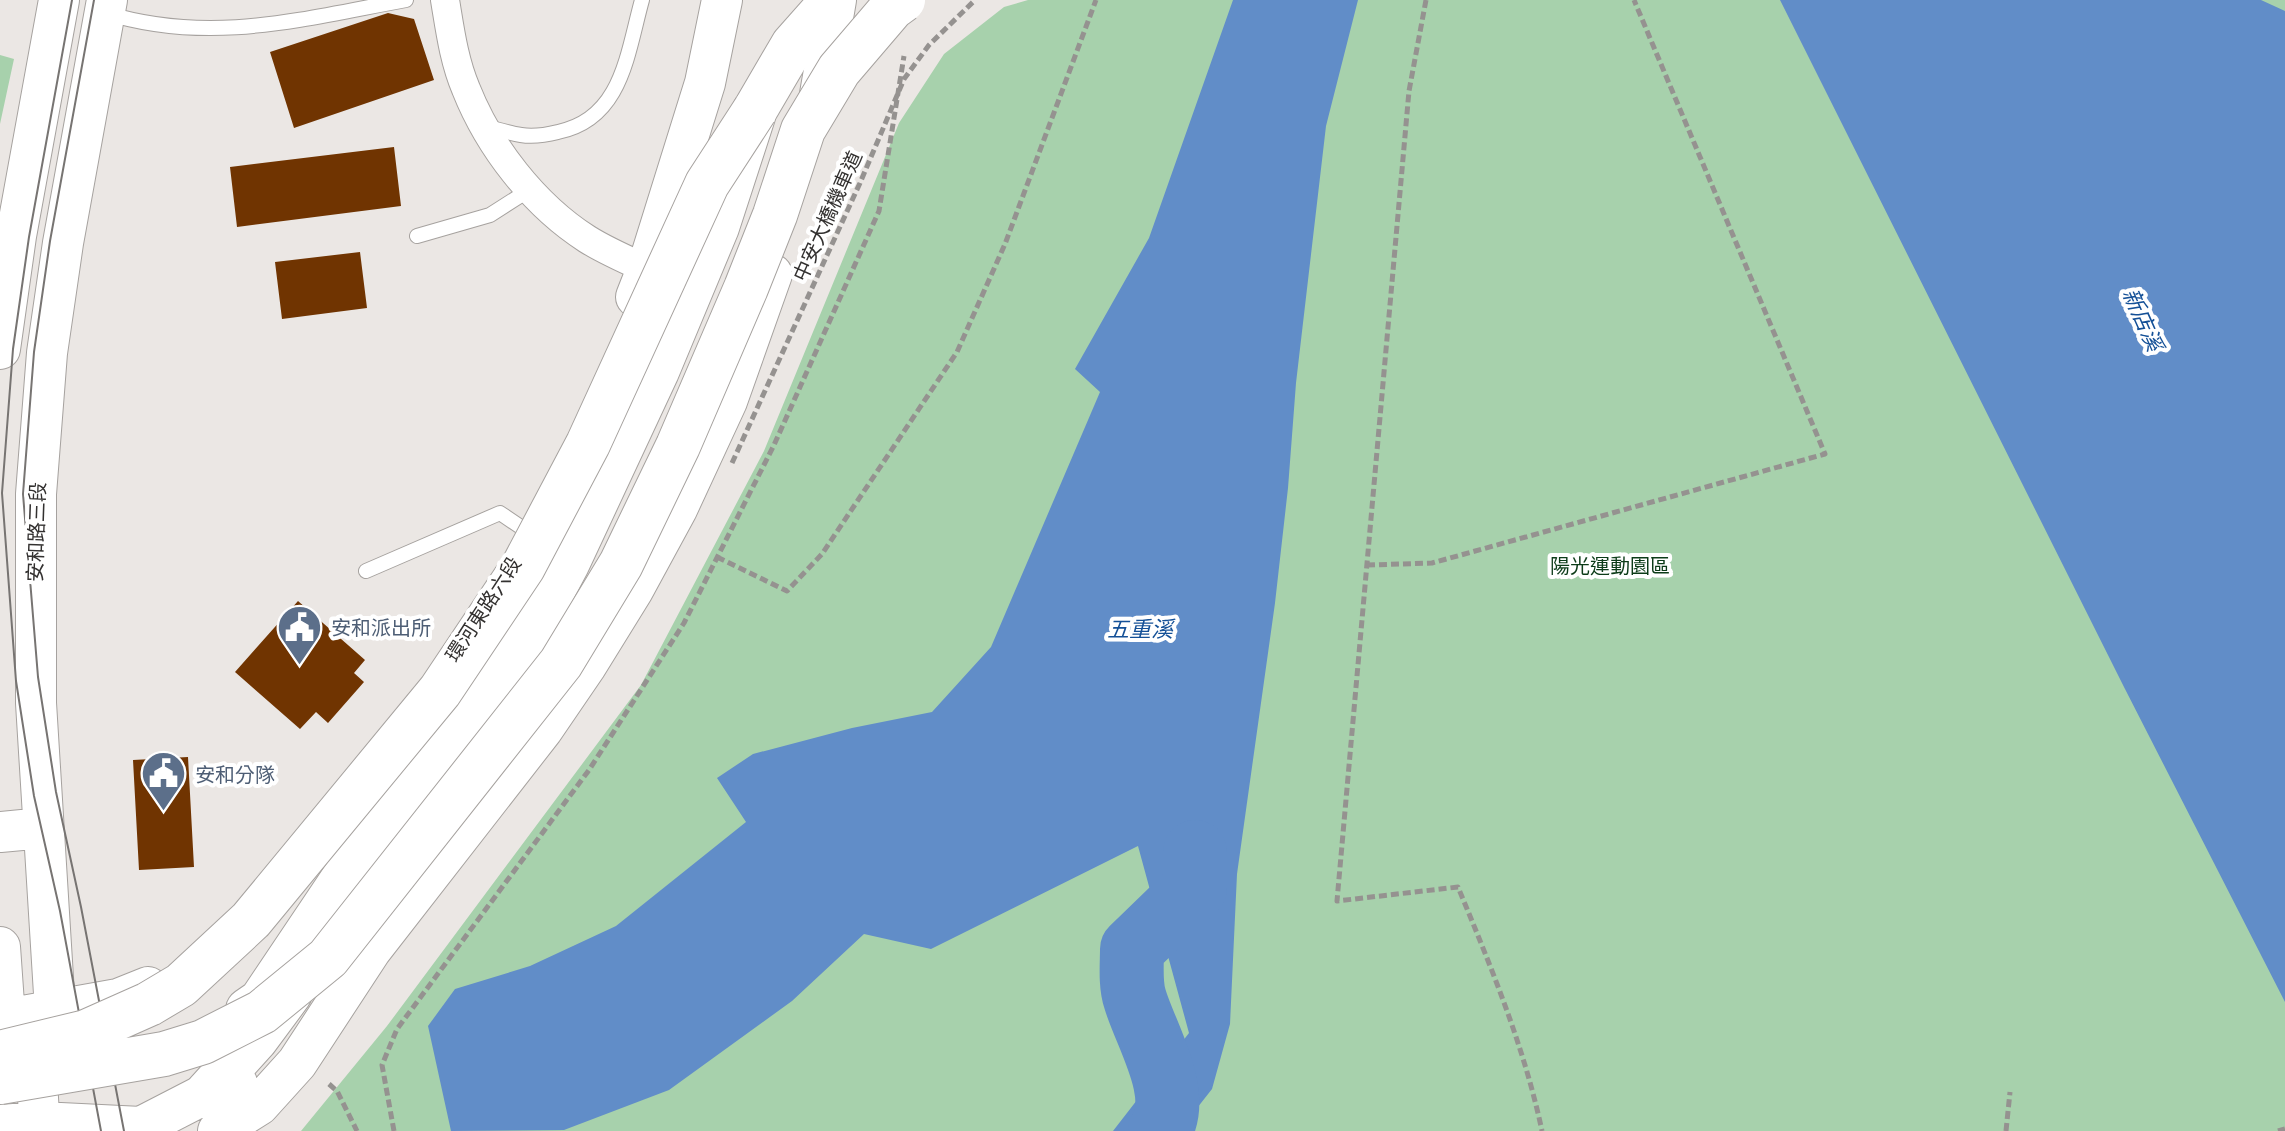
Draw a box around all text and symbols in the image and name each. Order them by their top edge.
street label: 中安大橋機車道 [786,147,868,285]
water label: 新店溪 [2117,283,2172,358]
street label: 安和路三段 [21,482,51,582]
street label: 環河東路六段 [439,551,527,667]
park label: 陽光運動園區 [1550,552,1670,579]
public building icon: 安和派出所 [276,603,324,666]
water label: 五重溪 [1107,613,1176,643]
place label: 安和派出所 [331,614,431,641]
public building icon: 安和分隊 [140,750,188,813]
place label: 安和分隊 [195,761,275,788]

